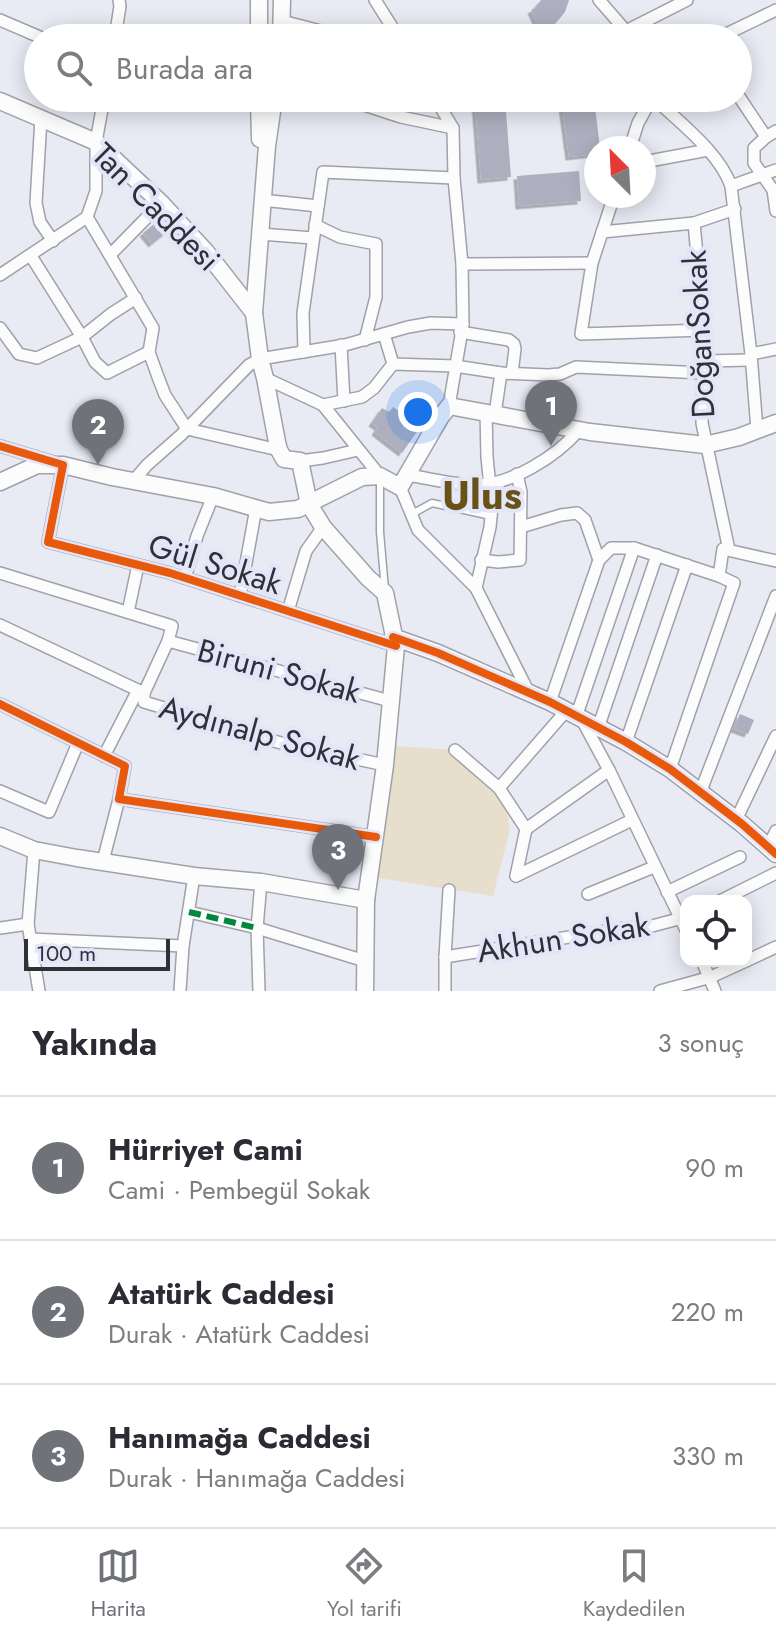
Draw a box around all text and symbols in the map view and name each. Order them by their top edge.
search box [24,24,752,112]
icon: search [52,46,96,90]
text: Burada ara [116,47,253,90]
street label: Tan Caddesi [81,132,231,282]
north arrow [584,136,656,208]
street label: DoğanSokak [672,248,726,419]
pin: 1 [525,380,577,446]
your location [398,392,438,432]
pin: 2 [72,399,124,465]
district label: Ulus [442,466,522,524]
street label: Gül Sokak [143,522,288,606]
street label: Biruni Sokak [192,627,367,715]
street label: Aydınalp Sokak [154,684,366,782]
pin: 3 [312,824,364,890]
map controls [680,895,752,967]
button: locate [680,895,752,967]
street label: Akhun Sokak [474,902,653,974]
scale bar [24,935,170,971]
text: 100 m [36,937,96,969]
text: Yakında [32,1019,157,1068]
text: 3 sonuç [658,1024,744,1062]
text: Hürriyet Cami [108,1128,303,1171]
text: 1 [51,1149,65,1187]
text: 90 m [685,1149,744,1187]
text: Cami · Pembegül Sokak [108,1171,370,1209]
text: Atatürk Caddesi [108,1272,335,1315]
text: 2 [49,1293,67,1331]
text: 220 m [671,1293,744,1331]
text: Durak · Atatürk Caddesi [108,1315,370,1353]
text: Hanımağa Caddesi [108,1416,371,1459]
text: 3 [50,1437,66,1475]
text: 330 m [672,1437,744,1475]
text: Durak · Hanımağa Caddesi [108,1459,406,1497]
tab: Harita [90,1544,146,1624]
tab: Yol tarifi [327,1544,402,1624]
tab: Kaydedilen [583,1544,686,1624]

